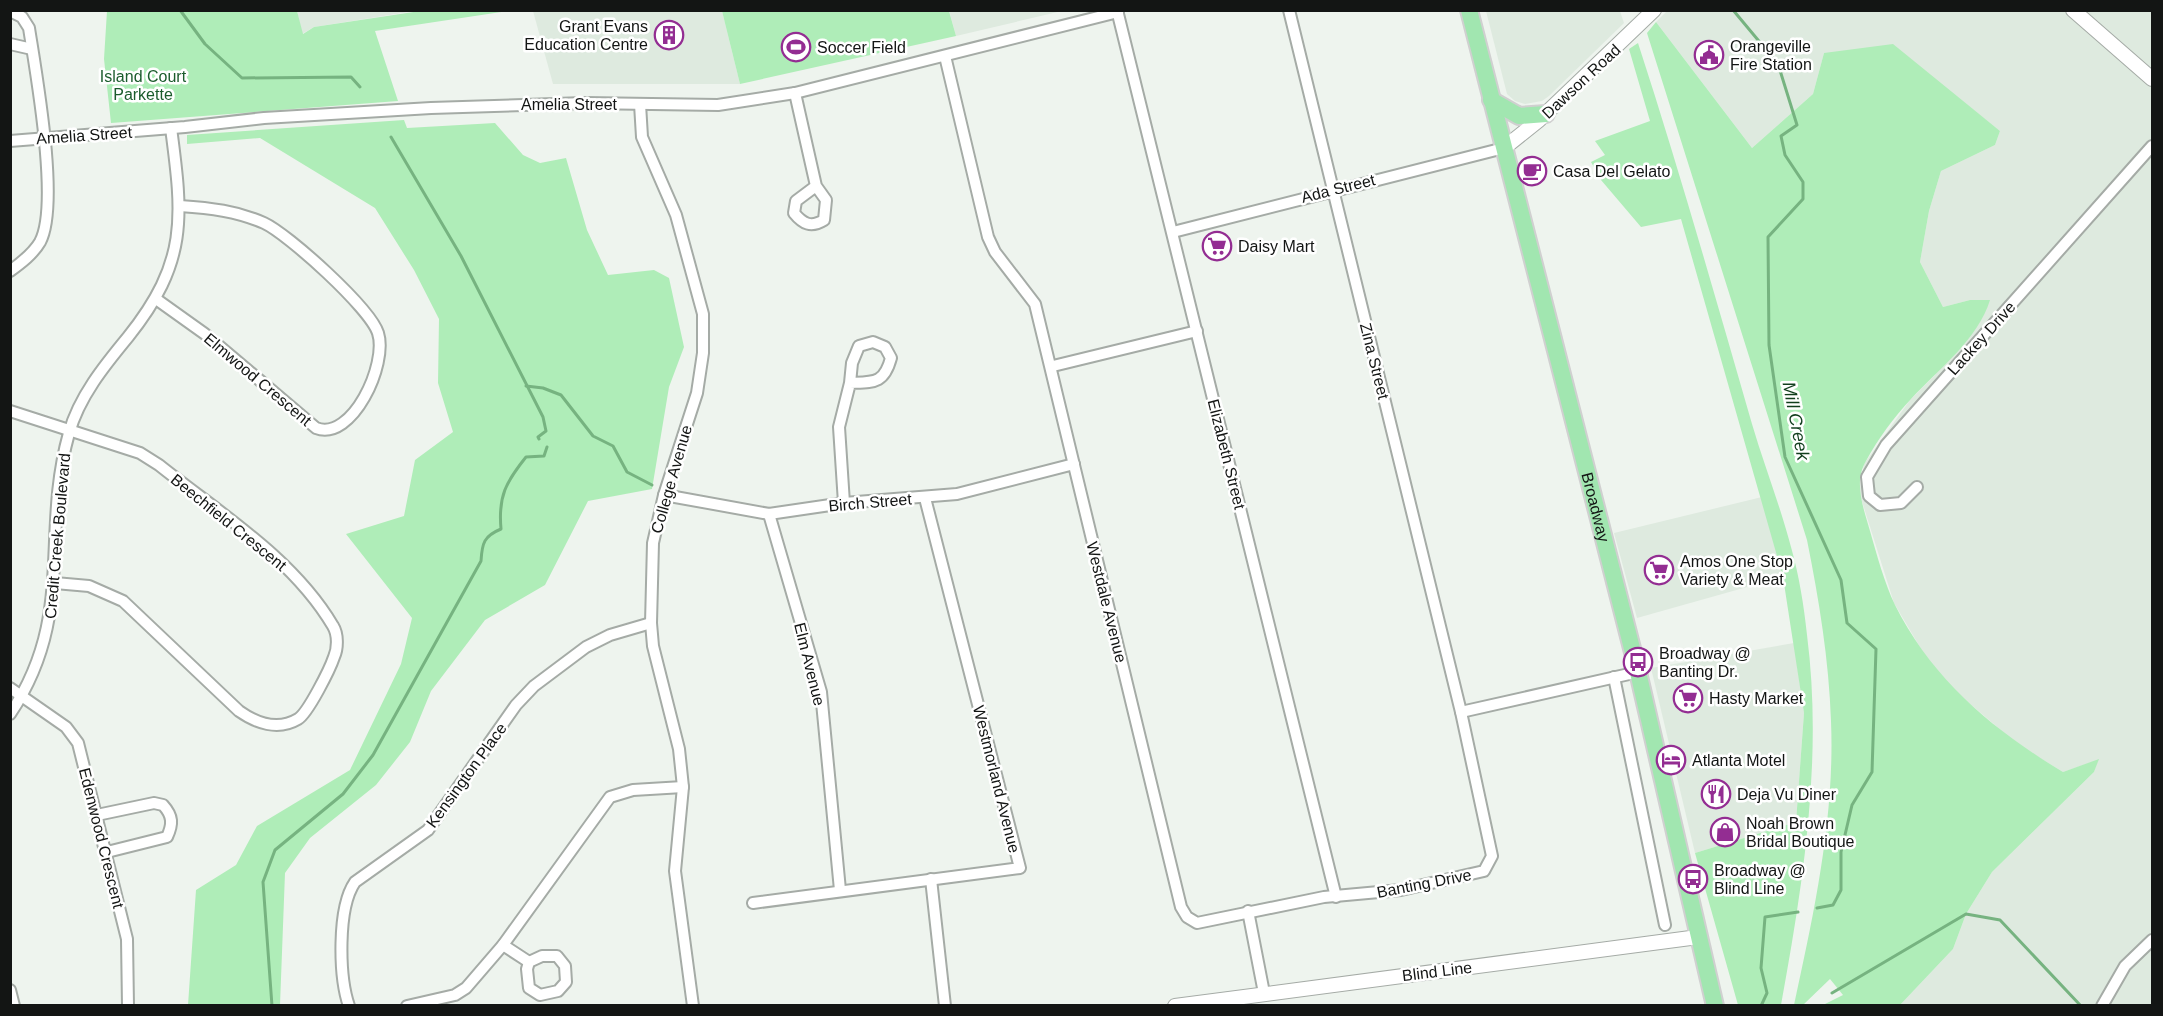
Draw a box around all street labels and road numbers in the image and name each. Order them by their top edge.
street label: Dawson Road [1539,41,1624,122]
street label: Amelia Street [521,96,618,113]
street label: Amelia Street [36,124,133,147]
street label: Ada Street [1299,171,1377,206]
street label: Lackey Drive [1944,298,2019,378]
street label: Zina Street [1357,321,1392,402]
street label: Elmwood Crescent [201,330,315,429]
street label: Elizabeth Street [1205,397,1249,512]
street label: College Avenue [648,423,695,535]
street label: Credit Creek Boulevard [42,452,73,620]
street label: Beechfield Crescent [168,471,290,574]
street label: Broadway [1578,471,1612,544]
street label: Birch Street [828,490,913,515]
street label: Westdale Avenue [1083,540,1130,664]
street label: Elm Avenue [791,621,828,708]
street label: Westmorland Avenue [970,704,1023,855]
street label: Kensington Place [423,720,510,831]
street label: Edenwood Crescent [76,766,127,911]
street label: Banting Drive [1375,866,1473,901]
street label: Blind Line [1401,959,1473,984]

